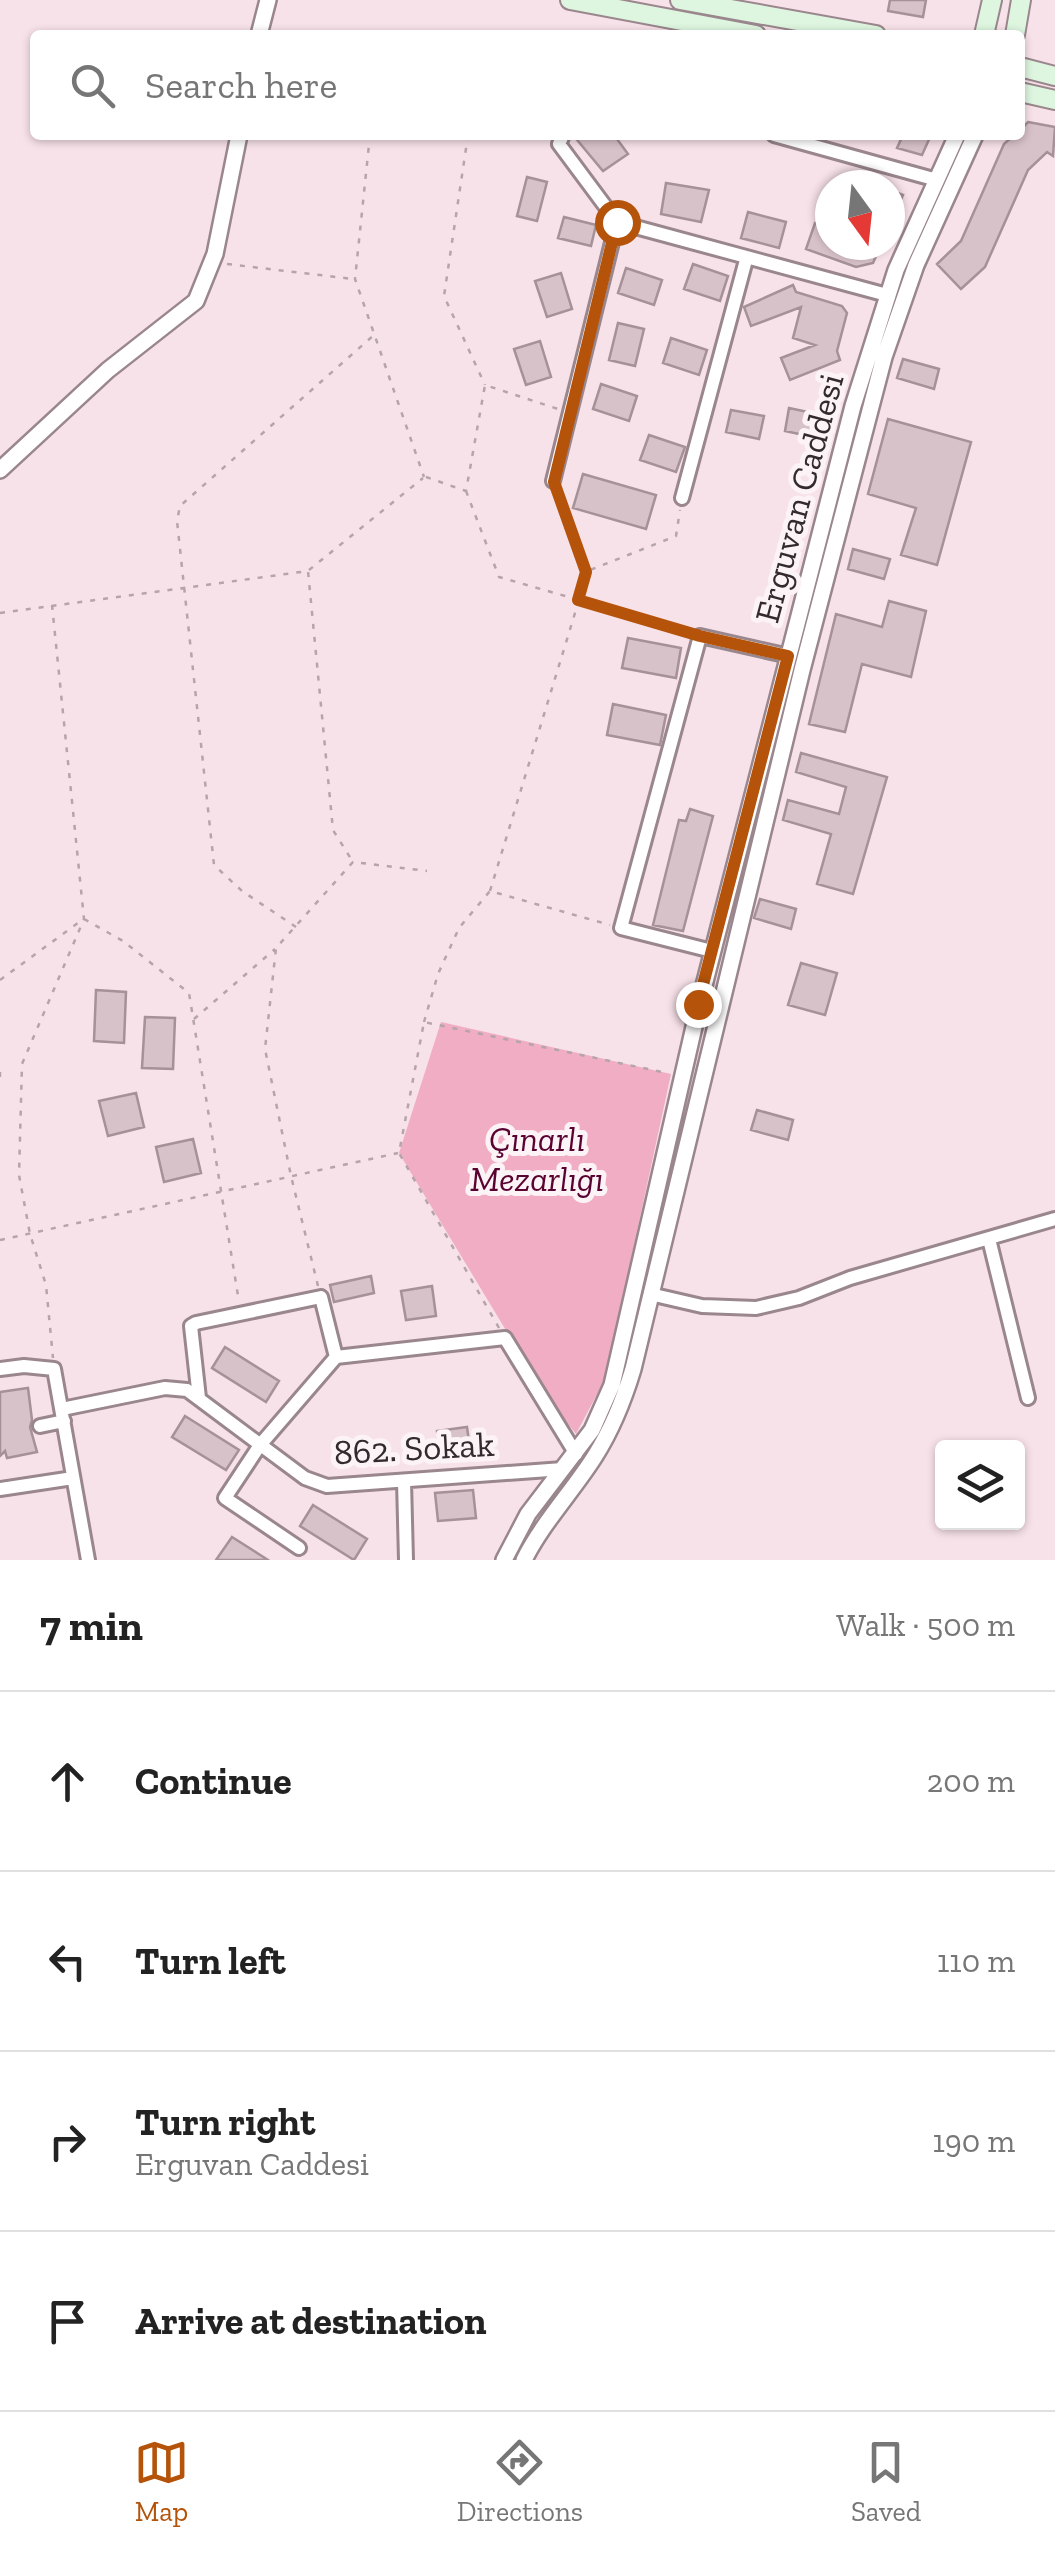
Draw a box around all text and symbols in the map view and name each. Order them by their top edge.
search box [30,30,1025,140]
icon: search [65,58,120,113]
text: Search here [145,62,337,108]
north arrow [815,170,905,260]
route start [595,200,641,246]
street label: Erguvan Caddesi [746,369,852,627]
route end [676,982,722,1028]
park label: Çınarlı Mezarlığı [470,1118,604,1200]
street label: 862. Sokak [333,1423,495,1473]
map controls [935,1440,1025,1530]
button: layers [935,1440,1025,1530]
text: 7 min [40,1600,143,1651]
text: Walk · 500 m [836,1606,1015,1644]
icon: ahead [40,1754,95,1809]
text: Continue [135,1758,292,1804]
text: 200 m [927,1762,1015,1800]
icon: left [40,1934,95,1989]
text: Turn left [135,1938,286,1984]
text: 110 m [937,1942,1015,1980]
text: Turn right [135,2099,315,2145]
icon: right [40,2114,95,2169]
text: 190 m [932,2122,1015,2160]
text: Erguvan Caddesi [135,2145,369,2183]
icon: arrive [40,2294,95,2349]
text: Arrive at destination [135,2298,486,2344]
tab: Map [134,2435,189,2528]
tab: Directions [457,2435,583,2528]
tab: Saved [851,2435,921,2528]

